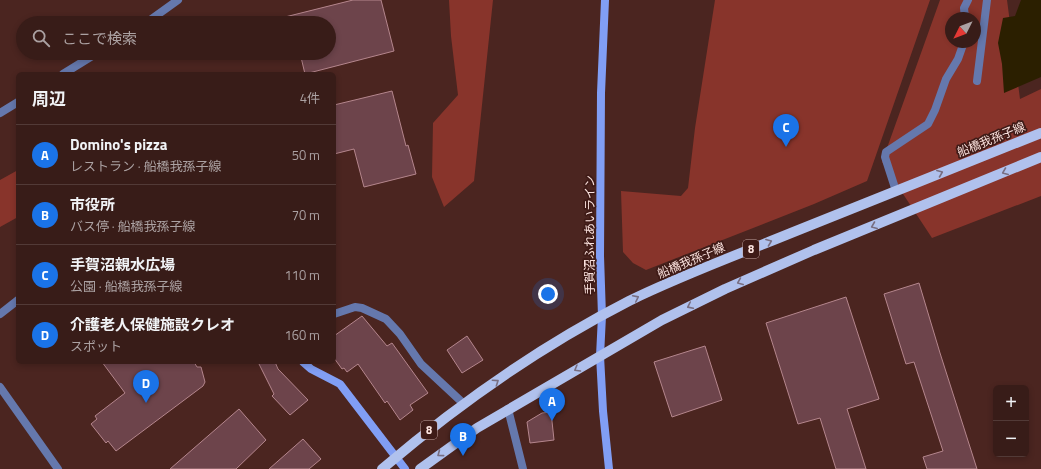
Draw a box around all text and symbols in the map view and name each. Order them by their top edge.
north arrow [945,12,981,48]
search box [16,16,336,60]
icon: search [30,27,52,49]
text: ここで検索 [62,27,137,50]
text: 周辺 [32,86,66,112]
text: 4件 [300,88,320,108]
pin: C [773,114,799,147]
street label: 船橋我孫子線 [954,117,1028,161]
text: Domino's pizza [70,133,167,156]
text: A [41,145,49,165]
text: 50 m [292,145,320,165]
text: レストラン · 船橋我孫子線 [70,156,222,176]
one-way arrow [1001,168,1008,176]
one-way arrow [936,170,943,178]
street label: 手賀沼ふれあいライン [580,175,599,295]
text: 市役所 [70,193,115,216]
text: B [41,205,49,225]
text: 70 m [292,205,320,225]
text: バス停 · 船橋我孫子線 [70,216,196,236]
one-way arrow [870,222,877,230]
street label: 船橋我孫子線 [654,237,728,283]
one-way arrow [765,238,772,246]
road number: 8 [743,240,759,258]
text: 手賀沼親水広場 [70,253,175,276]
text: C [41,265,49,285]
text: 110 m [284,265,320,285]
text: 公園 · 船橋我孫子線 [70,276,183,296]
one-way arrow [737,278,744,286]
your location [538,284,558,304]
one-way arrow [632,295,640,303]
one-way arrow [686,301,694,309]
text: 介護老人保健施設クレオ [70,313,235,336]
text: D [41,325,49,345]
text: 160 m [284,325,320,345]
text: スポット [70,336,122,356]
one-way arrow [574,365,581,372]
pin: D [133,370,159,403]
one-way arrow [492,379,499,387]
map controls [993,385,1029,457]
button: + [993,385,1029,421]
pin: A [539,388,565,421]
road number: 8 [421,421,437,439]
button: − [993,421,1029,457]
pin: B [450,423,476,456]
one-way arrow [437,449,444,456]

